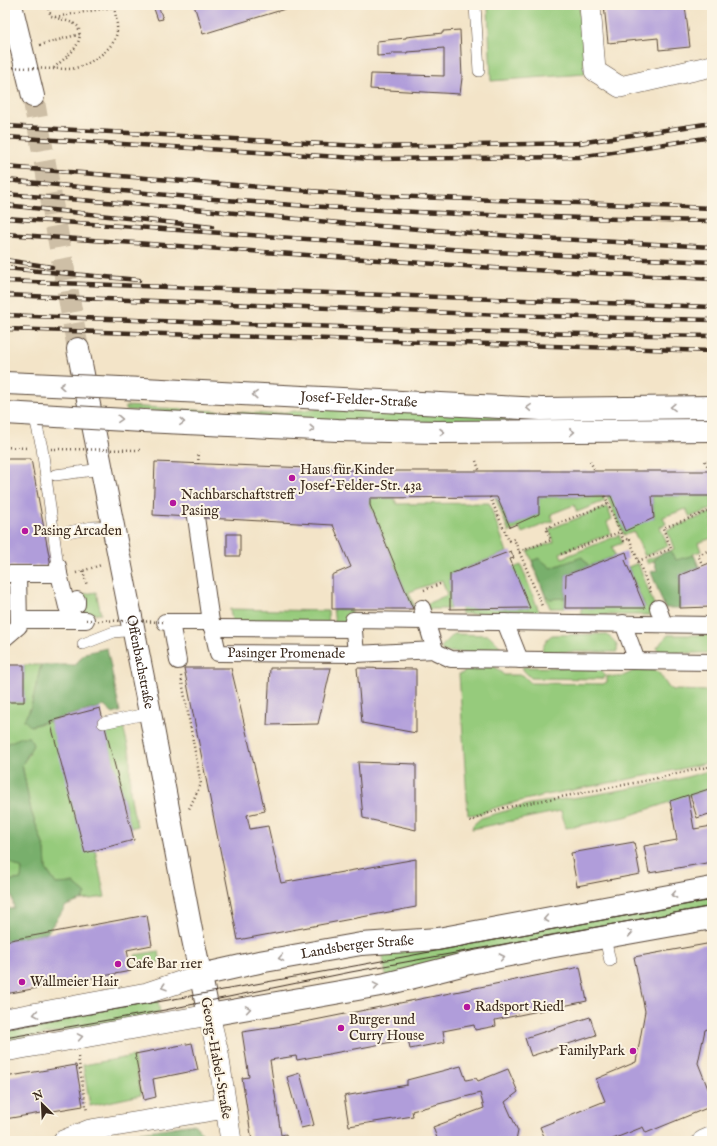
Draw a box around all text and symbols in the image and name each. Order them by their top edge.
one-way arrow [59,381,65,390]
street label: Josef-Felder-Straße [298,388,418,412]
one-way arrow [252,391,258,400]
one-way arrow [670,403,676,411]
one-way arrow [526,404,532,413]
one-way arrow [117,415,123,424]
one-way arrow [179,418,185,427]
one-way arrow [309,424,315,433]
one-way arrow [569,427,575,436]
one-way arrow [439,428,445,436]
place label: Haus für Kinder Josef-Felder-Str. 43a [298,461,422,495]
marker: Haus für Kinder Josef-Felder-Str. 43a [287,473,297,483]
place label: Nachbarschaftstreff Pasing [181,486,297,520]
marker: Nachbarschaftstreff Pasing [168,498,178,508]
place label: Pasing Arcaden [33,522,122,540]
marker: Pasing Arcaden [20,526,30,536]
street label: Offenbachstraße [122,613,158,711]
street label: Pasinger Promenade [227,644,346,663]
one-way arrow [671,891,677,899]
one-way arrow [543,914,549,923]
one-way arrow [627,929,633,938]
street label: Landsberger Straße [299,932,415,963]
one-way arrow [278,953,284,962]
one-way arrow [499,953,506,961]
place label: Cafe Bar 11er [126,955,202,973]
marker: Cafe Bar 11er [113,959,123,969]
place label: Wallmeier Hair [30,973,119,991]
marker: Wallmeier Hair [17,977,27,987]
one-way arrow [373,982,379,991]
one-way arrow [160,983,167,991]
street label: Georg-Habel-Straße [196,996,236,1121]
place label: Radsport Riedl [475,998,564,1016]
marker: Radsport Riedl [462,1002,472,1012]
one-way arrow [245,1005,251,1014]
one-way arrow [33,1009,40,1017]
place label: Burger und Curry House [349,1011,425,1045]
marker: Burger und Curry House [336,1023,346,1033]
one-way arrow [77,1034,83,1042]
place label: FamilyPark [559,1042,626,1060]
marker: FamilyPark [628,1046,638,1056]
north arrow [22,1084,62,1124]
text: N [30,1087,46,1105]

